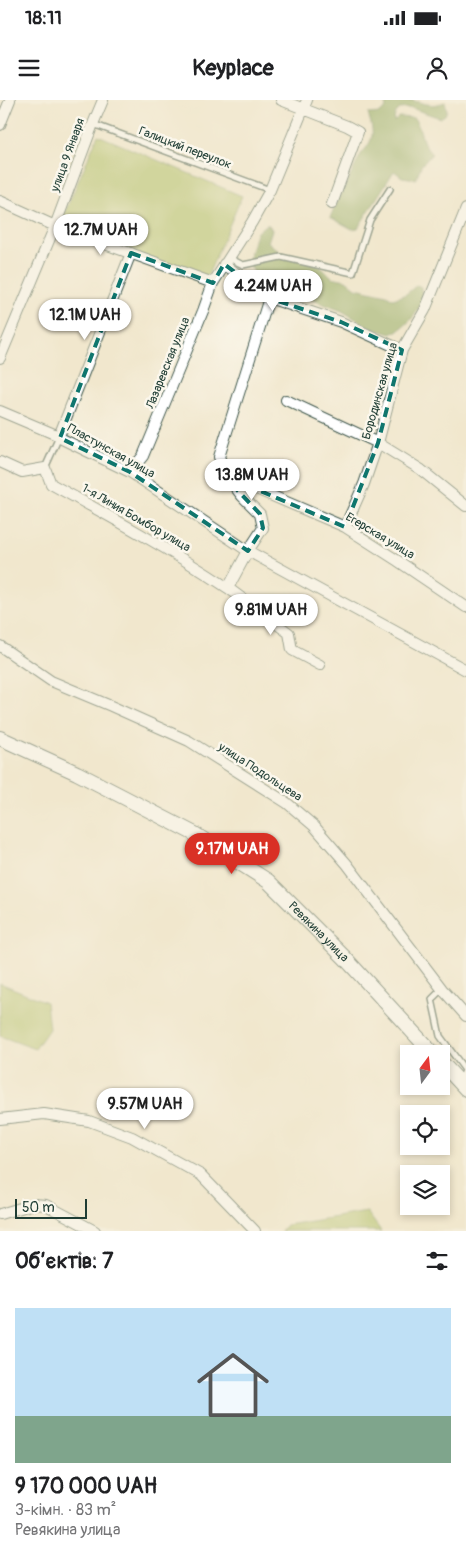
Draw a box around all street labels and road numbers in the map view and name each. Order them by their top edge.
street label: улица 9 Января [47,116,88,195]
street label: Галицкий переулок [137,123,233,173]
street label: Лазаревская улица [142,315,193,412]
street label: Бородинская улица [359,340,401,441]
street label: Пластунская улица [64,421,158,482]
street label: 1-я Линия Бомбор улица [79,481,193,556]
street label: Егерская улица [343,510,418,563]
street label: улица Подольцева [215,739,305,805]
street label: Ревякина улица [285,898,352,965]

